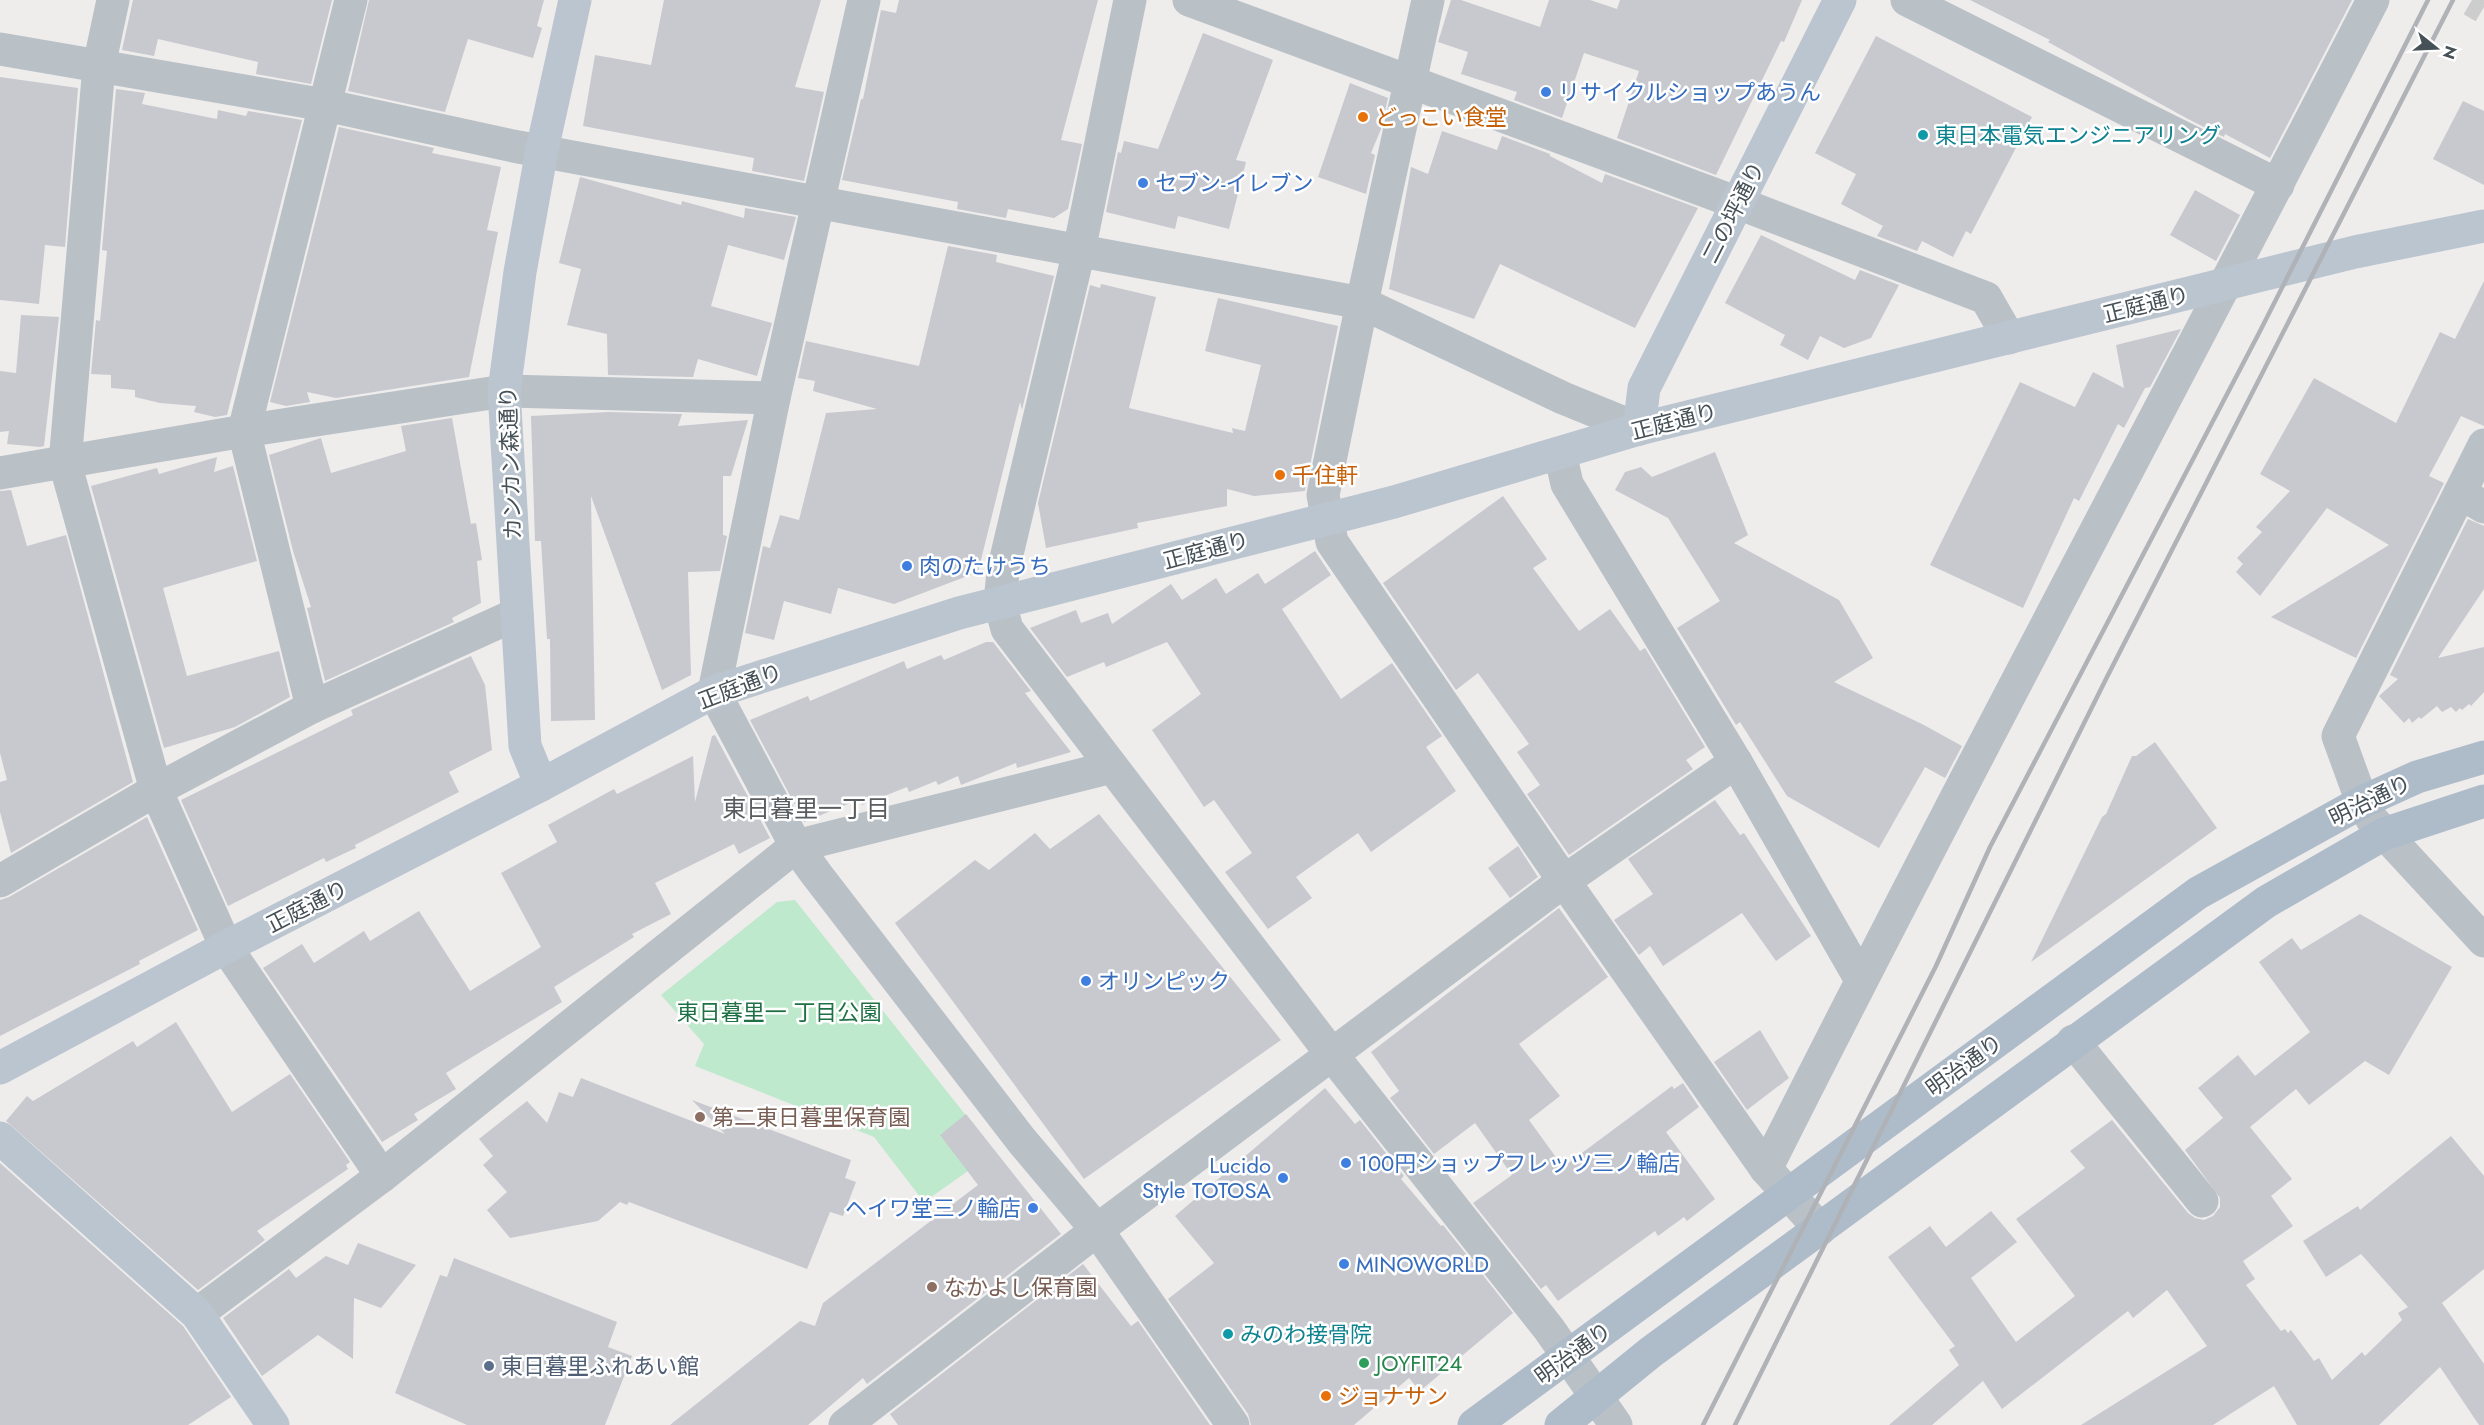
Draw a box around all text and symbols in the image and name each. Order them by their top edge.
north arrow [2406,18,2466,78]
text: N [2437,43,2463,62]
place label: リサイクルショップあうん [1558,76,1821,108]
marker: リサイクルショップあうん [1539,85,1553,99]
place label: どっこい食堂 [1375,101,1507,133]
marker: どっこい食堂 [1356,110,1370,124]
place label: 東日本電気エンジニアリング [1935,119,2221,151]
marker: 東日本電気エンジニアリング [1916,128,1930,142]
street label: 二の坪通り [1694,156,1772,268]
place label: セブン-イレブン [1155,167,1314,199]
marker: セブン-イレブン [1136,176,1150,190]
street label: 正庭通り [2099,278,2193,330]
street label: カンカン森通り [491,385,529,541]
street label: 正庭通り [1627,395,1721,447]
place label: 千住軒 [1292,459,1358,491]
marker: 千住軒 [1273,468,1287,482]
street label: 正庭通り [1159,523,1253,577]
place label: 肉のたけうち [919,550,1051,582]
marker: 肉のたけうち [900,559,914,573]
street label: 正庭通り [693,655,787,717]
street label: 明治通り [2323,766,2417,834]
district label: 東日暮里一丁目 [722,791,890,826]
street label: 正庭通り [261,872,353,940]
place label: オリンピック [1098,965,1230,997]
marker: オリンピック [1079,974,1093,988]
park label: 東日暮里一 丁目公園 [677,996,881,1028]
street label: 明治通り [1919,1026,2009,1104]
place label: 第二東日暮里保育園 [712,1101,910,1133]
marker: 第二東日暮里保育園 [693,1110,707,1124]
place label: 100円ショップフレッツ三ノ輪店 [1358,1147,1680,1179]
place label: Lucido Style TOTOSA [1142,1149,1271,1206]
marker: 100円ショップフレッツ三ノ輪店 [1339,1156,1353,1170]
marker: Lucido Style TOTOSA [1276,1171,1290,1185]
place label: ヘイワ堂三ノ輪店 [845,1192,1021,1224]
marker: ヘイワ堂三ノ輪店 [1026,1201,1040,1215]
place label: MINOWORLD [1356,1248,1489,1280]
marker: MINOWORLD [1337,1257,1351,1271]
place label: なかよし保育園 [944,1271,1097,1303]
marker: なかよし保育園 [925,1280,939,1294]
street label: 明治通り [1528,1314,1618,1392]
place label: みのわ接骨院 [1240,1318,1372,1350]
marker: みのわ接骨院 [1221,1327,1235,1341]
place label: JOYFIT24 [1373,1347,1462,1379]
place label: 東日暮里ふれあい館 [501,1350,699,1382]
marker: JOYFIT24 [1357,1356,1371,1370]
marker: 東日暮里ふれあい館 [482,1359,496,1373]
place label: ジョナサン [1338,1380,1448,1412]
marker: ジョナサン [1319,1389,1333,1403]

